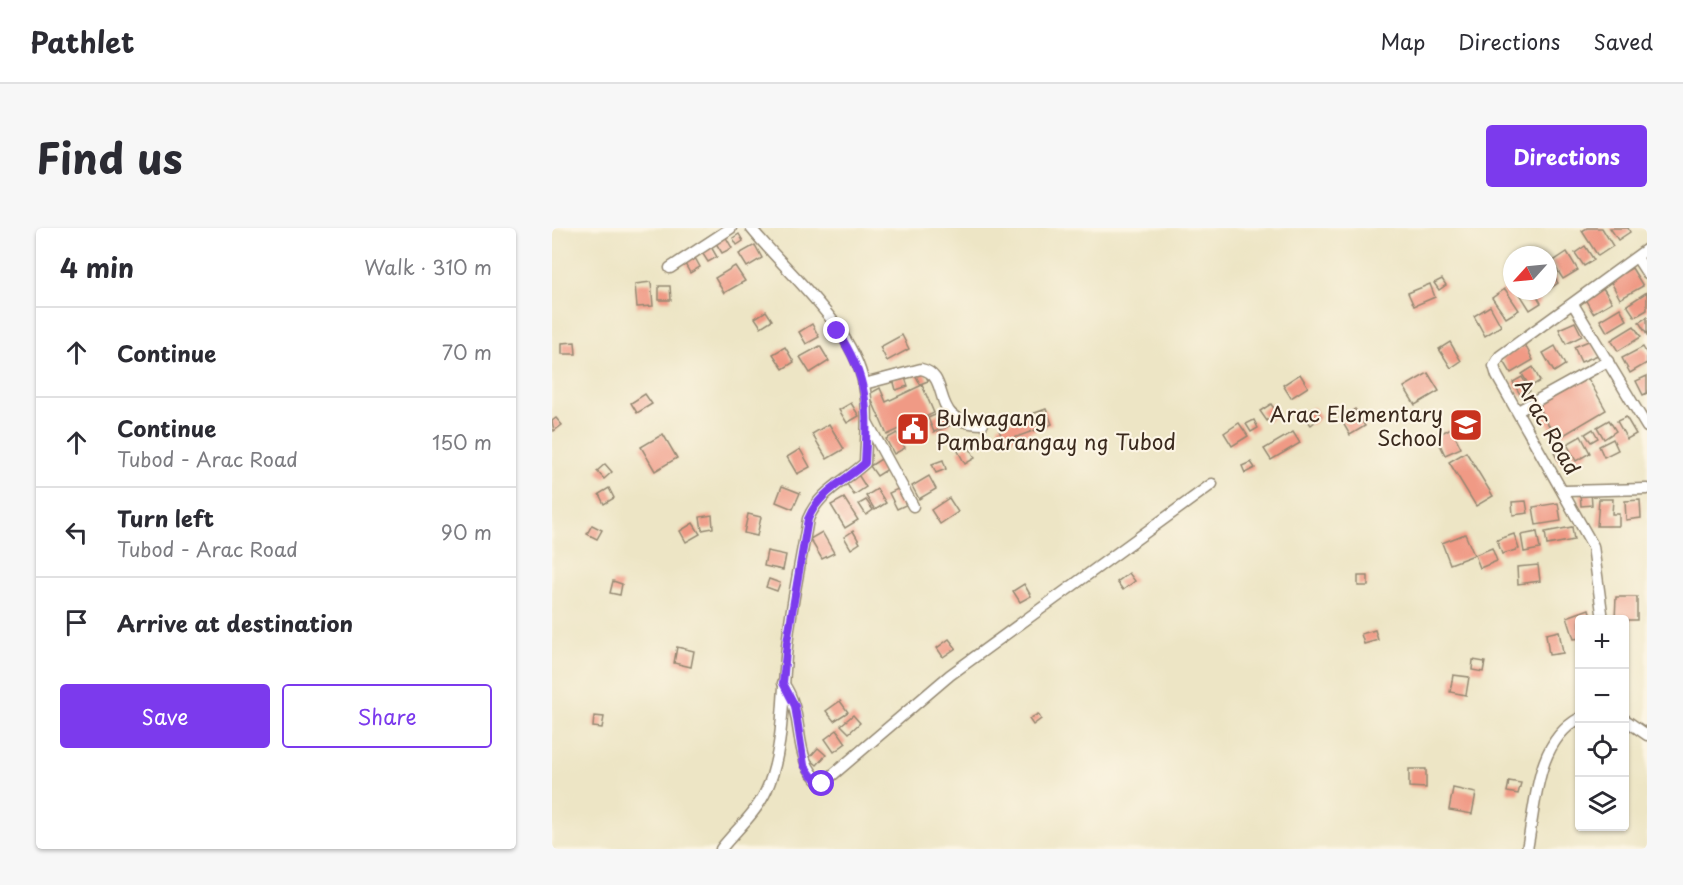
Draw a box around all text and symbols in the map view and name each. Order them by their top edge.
text: Pathlet [30,20,134,63]
text: Map [1380,25,1425,57]
text: Directions [1458,25,1560,57]
text: Saved [1593,25,1653,57]
text: Find us [36,125,183,188]
button: Directions [1486,125,1647,187]
north arrow [1503,246,1557,300]
text: 4 min [60,248,134,287]
text: Walk · 310 m [364,252,492,282]
route end [823,317,849,343]
icon: ahead [60,336,93,369]
text: Continue [117,336,216,369]
text: 70 m [442,337,492,367]
street label: Arac Road [1508,372,1590,480]
place label: Arac Elementary School [1270,397,1443,453]
place label: Bulwagang Pambarangay ng Tubod [936,401,1176,457]
school or university icon: Arac Elementary School [1448,407,1484,443]
text: Continue [117,411,216,444]
public building icon: Bulwagang Pambarangay ng Tubod [895,411,931,447]
icon: ahead [60,426,93,459]
text: 150 m [432,427,492,457]
text: Tubod - Arac Road [117,444,298,474]
text: Turn left [117,501,214,534]
icon: left [60,516,93,549]
text: 90 m [441,517,492,547]
text: Tubod - Arac Road [117,534,298,564]
icon: arrive [60,606,93,639]
text: Arrive at destination [117,606,353,639]
map controls [1575,615,1629,831]
button: + [1575,615,1629,669]
button: − [1575,669,1629,723]
button: Save [60,684,270,748]
button: Share [282,684,492,748]
button: locate [1575,723,1629,777]
route start [808,770,834,796]
button: layers [1575,777,1629,831]

